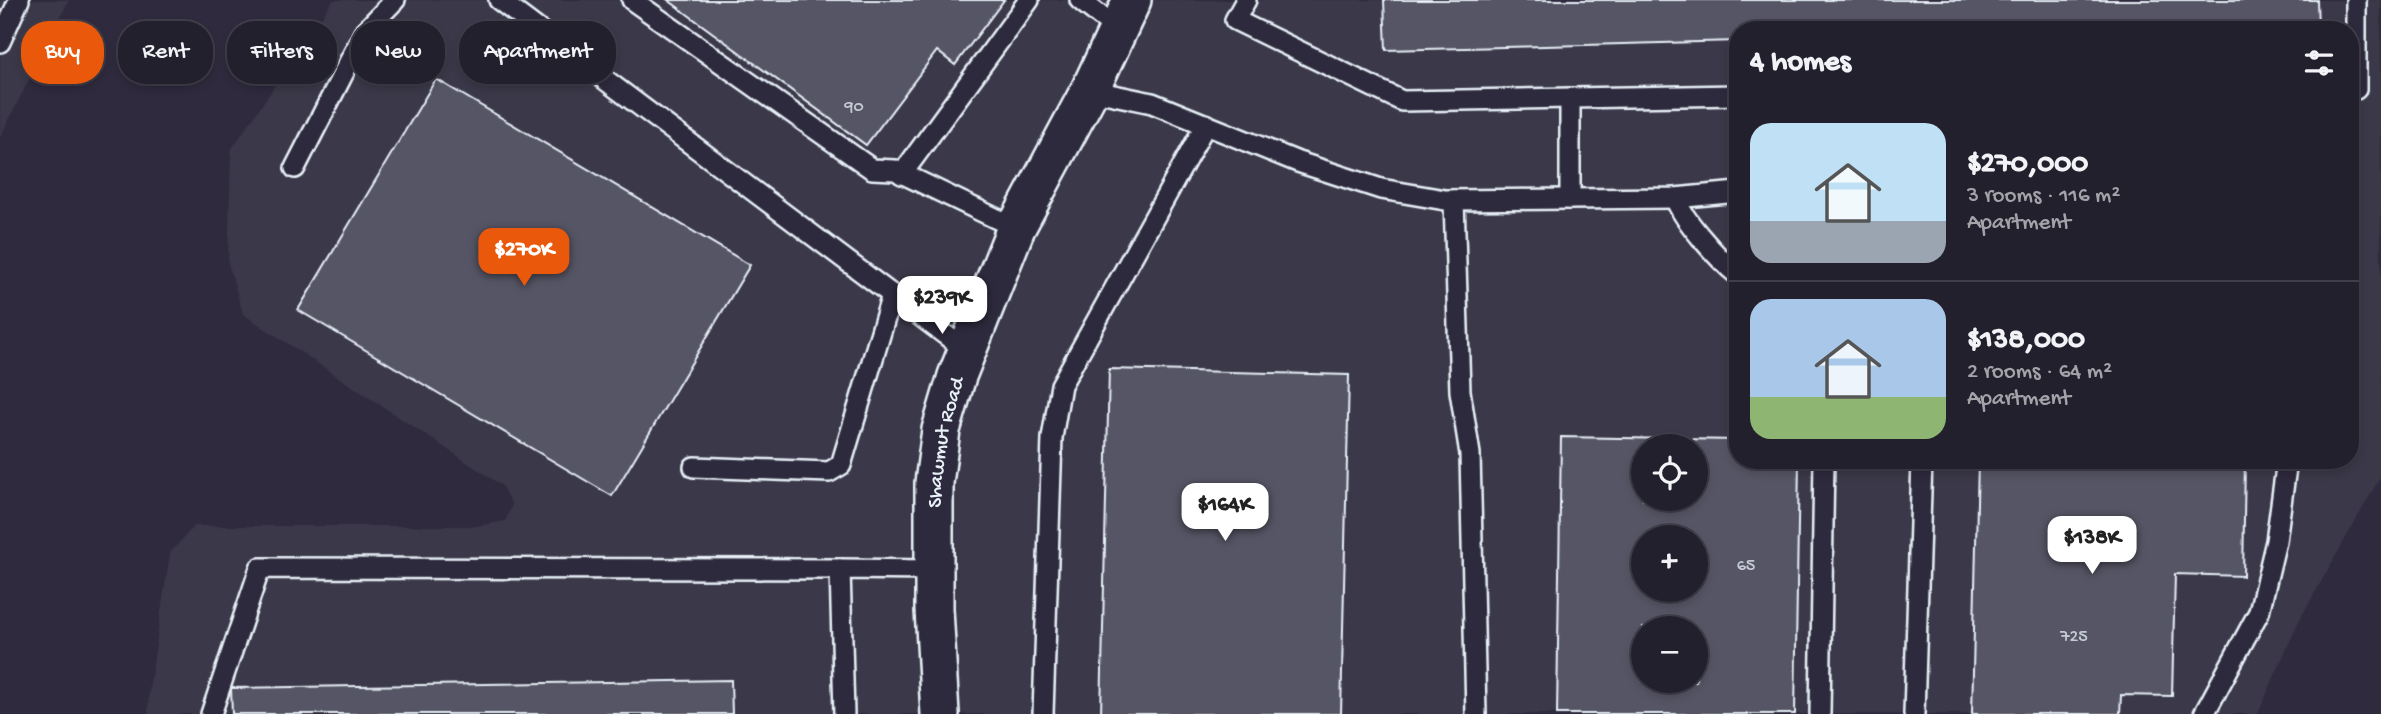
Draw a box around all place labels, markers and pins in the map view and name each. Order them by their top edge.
pin: $270K [475,229,573,288]
pin: $239K [893,276,991,336]
pin: $164K [1176,484,1274,543]
pin: $138K [2043,516,2141,576]

